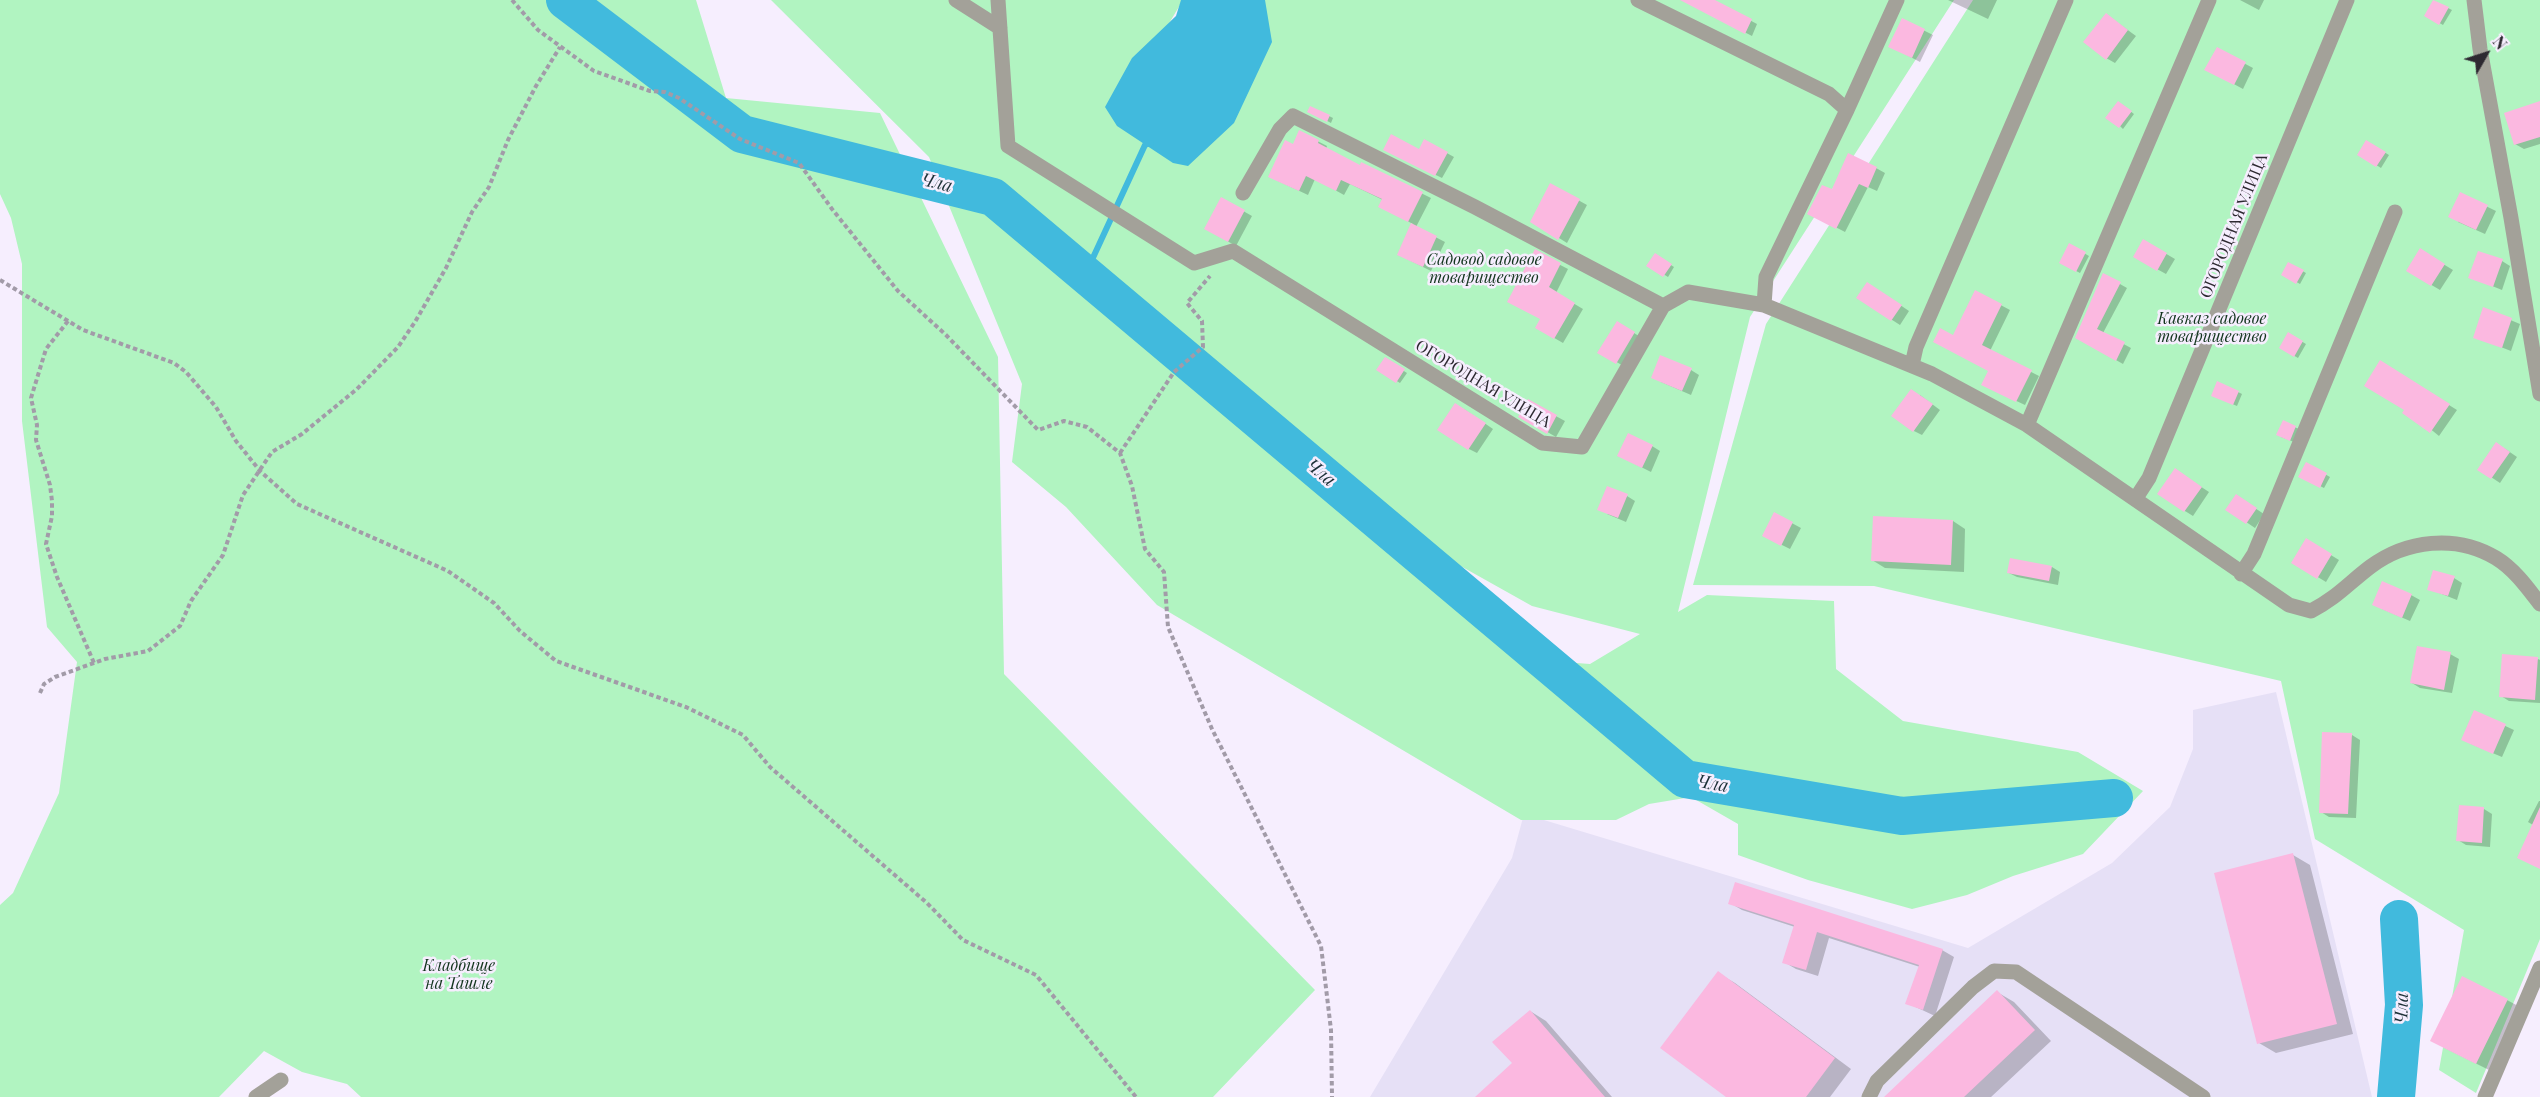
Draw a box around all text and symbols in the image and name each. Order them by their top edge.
north arrow [2456,24,2516,84]
text: N [2489,31,2512,53]
street label: ОГОРОДНАЯ УЛИЦА [2196,151,2272,301]
water label: Чла [919,169,955,197]
park label: Садовод садовое товарищество [1426,250,1542,288]
park label: Кавказ садовое товарищество [2157,309,2267,347]
street label: ОГОРОДНАЯ УЛИЦА [1412,336,1554,432]
water label: Чла [1302,455,1340,491]
water label: Чла [1696,771,1730,797]
park label: Кладбище на Ташле [423,956,495,994]
water label: Чла [2391,992,2413,1024]

